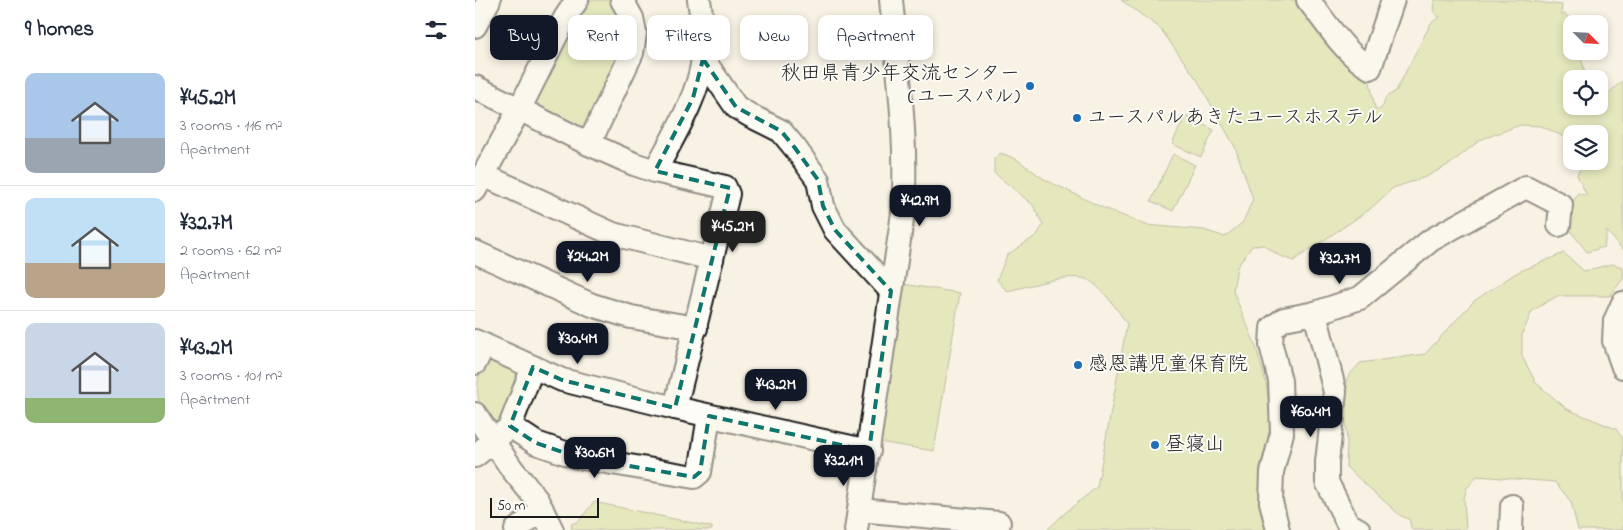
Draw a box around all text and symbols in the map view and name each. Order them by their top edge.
text: 9 homes [25,15,94,45]
chip: Buy [490,15,558,60]
chip: Rent [568,15,637,60]
chip: Filters [647,15,730,60]
chip: New [740,15,808,60]
chip: Apartment [818,15,933,60]
north arrow [1563,15,1607,60]
map controls [1563,15,1608,170]
icon: filters [422,16,450,44]
place label: 秋田県青少年交流センター (ユースパル) [781,60,1020,112]
button: locate [1563,70,1608,115]
marker: 秋田県青少年交流センター (ユースパル) [1024,80,1036,92]
text: ¥45.2M [180,84,236,114]
icon: home [65,93,125,153]
place label: ユースパルあきたユースホステル [1087,104,1383,133]
marker: ユースパルあきたユースホステル [1071,112,1083,124]
text: 3 rooms · 116 m² [180,114,283,138]
button: layers [1563,125,1608,170]
text: Apartment [180,138,250,162]
pin: ¥42.9M [879,184,961,227]
text: ¥42.9M [901,189,939,213]
text: ¥32.7M [180,209,233,239]
pin: ¥45.2M [692,210,774,253]
text: ¥45.2M [712,215,754,239]
icon: home [65,218,125,278]
text: 2 rooms · 62 m² [180,239,282,263]
pin: ¥24.2M [547,240,629,283]
pin: ¥32.7M [1299,242,1381,285]
text: ¥24.2M [567,245,609,269]
text: ¥32.7M [1320,247,1360,271]
text: Apartment [180,263,250,287]
pin: ¥30.4M [537,322,619,365]
text: ¥30.4M [558,327,598,351]
text: ¥43.2M [180,334,233,364]
icon: home [65,343,125,403]
place label: 感恩講児童保育院 [1088,351,1248,380]
marker: 感恩講児童保育院 [1072,359,1084,371]
text: 3 rooms · 101 m² [180,364,282,388]
pin: ¥43.2M [735,368,817,411]
text: ¥43.2M [756,373,796,397]
text: Apartment [180,388,250,412]
pin: ¥60.4M [1270,396,1352,438]
text: ¥60.4M [1291,400,1331,424]
place label: 昼寝山 [1165,431,1225,460]
pin: ¥30.6M [554,436,636,479]
marker: 昼寝山 [1149,439,1161,451]
text: ¥30.6M [575,441,615,465]
pin: ¥32.1M [803,444,885,487]
text: ¥32.1M [825,449,863,473]
scale bar [490,495,599,518]
text: 50 m [497,496,525,517]

